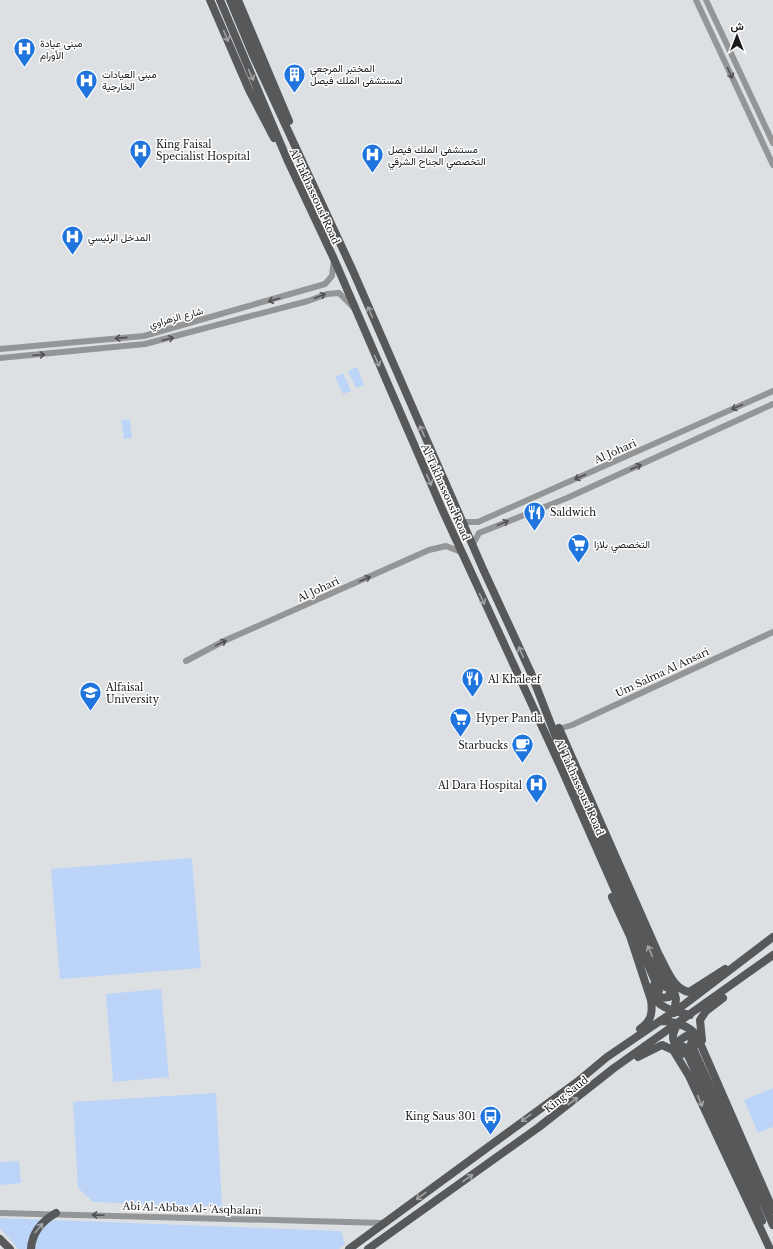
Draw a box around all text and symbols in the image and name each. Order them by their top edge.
north arrow [717,16,757,56]
text: ش [730,19,744,33]
one-way arrow [223,29,230,41]
hospital icon: مبنى عيادة الأورام [11,36,37,69]
place label: مبنى عيادة الأورام [40,37,82,62]
building icon: المختبر المرجعي لمستشفى الملك فيصل [282,61,308,94]
place label: المختبر المرجعي لمستشفى الملك فيصل [310,62,403,87]
hospital icon: مبنى العيادات الخارجية [74,67,100,100]
one-way arrow [727,67,734,79]
place label: مبنى العيادات الخارجية [102,68,157,93]
one-way arrow [248,68,256,80]
hospital icon: King Faisal Specialist Hospital [128,137,154,170]
place label: King Faisal Specialist Hospital [156,138,250,163]
hospital icon: مستشفى الملك فيصل التخصصي الجناح الشرقي [360,142,386,175]
place label: مستشفى الملك فيصل التخصصي الجناح الشرقي [388,143,486,170]
street label: Al Takhassousi Road [286,145,343,246]
hospital icon: المدخل الرئيسي [60,224,86,257]
place label: المدخل الرئيسي [88,231,151,246]
one-way arrow [313,292,325,300]
one-way arrow [267,297,280,304]
street label: شارع الزهراوي [148,304,205,333]
one-way arrow [366,306,373,318]
one-way arrow [161,334,174,342]
one-way arrow [115,335,128,342]
one-way arrow [32,351,45,358]
one-way arrow [374,354,381,366]
one-way arrow [732,404,744,411]
one-way arrow [418,425,425,437]
street label: Al Johari [591,436,639,467]
street label: Al Takhassousi Road [418,441,473,543]
one-way arrow [629,463,641,470]
one-way arrow [426,474,433,486]
one-way arrow [575,474,587,481]
restaurant icon: Saldwich [522,499,548,532]
place label: Saldwich [550,506,596,519]
one-way arrow [497,519,509,527]
supermarket icon: التخصصي بلازا [566,531,592,564]
place label: التخصصي بلازا [594,538,650,553]
street label: Al Johari [294,574,342,605]
one-way arrow [358,574,370,582]
one-way arrow [479,592,486,604]
one-way arrow [214,639,226,646]
street label: Um Salma Al Ansari [613,645,712,700]
one-way arrow [517,646,524,658]
restaurant icon: Al Khaleef [460,666,486,699]
place label: Al Khaleef [487,673,543,686]
school or university icon: Alfaisal University [78,680,104,713]
place label: Alfaisal University [105,681,160,706]
supermarket icon: Hyper Panda [447,705,473,738]
place label: Hyper Panda [476,712,543,725]
cafe icon: Starbucks [510,732,536,765]
street label: Al Takhassousi Road [552,736,607,838]
place label: Starbucks [458,739,508,752]
hospital icon: Al Dara Hospital [524,772,550,805]
place label: Al Dara Hospital [437,779,522,792]
one-way arrow [646,946,653,958]
street label: King Saud [542,1073,591,1116]
one-way arrow [697,1094,704,1106]
one-way arrow [568,1097,579,1105]
bus stop icon: King Saus 301 [478,1103,504,1136]
place label: King Saus 301 [405,1110,476,1123]
one-way arrow [520,1114,531,1122]
one-way arrow [462,1174,473,1182]
one-way arrow [416,1191,427,1200]
street label: Abi Al-Abbas Al- 'Asqhalani [121,1200,262,1217]
one-way arrow [92,1211,105,1219]
one-way arrow [34,1223,43,1233]

